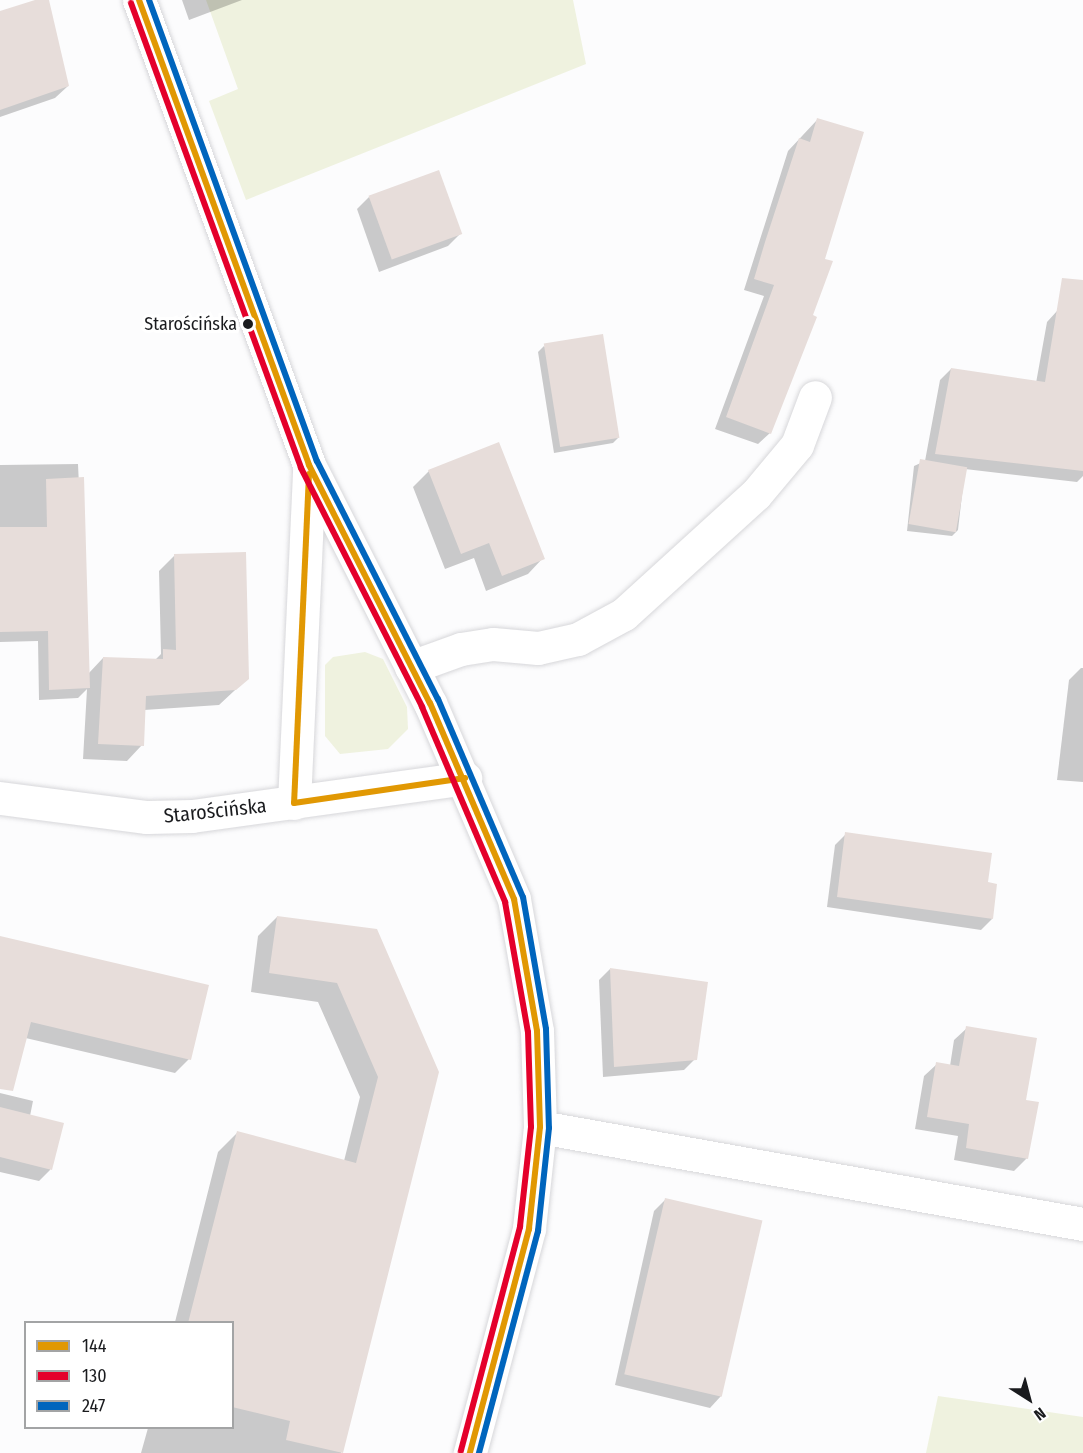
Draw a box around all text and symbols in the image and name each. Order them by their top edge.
place label: Starościńska [144,313,237,335]
marker: Starościńska [242,318,254,330]
street label: Starościńska [162,794,268,828]
legend [24,1321,234,1429]
text: 144 [82,1335,106,1357]
text: 130 [82,1365,107,1387]
north arrow [999,1369,1059,1429]
text: 247 [82,1395,105,1417]
text: N [1030,1403,1049,1424]

